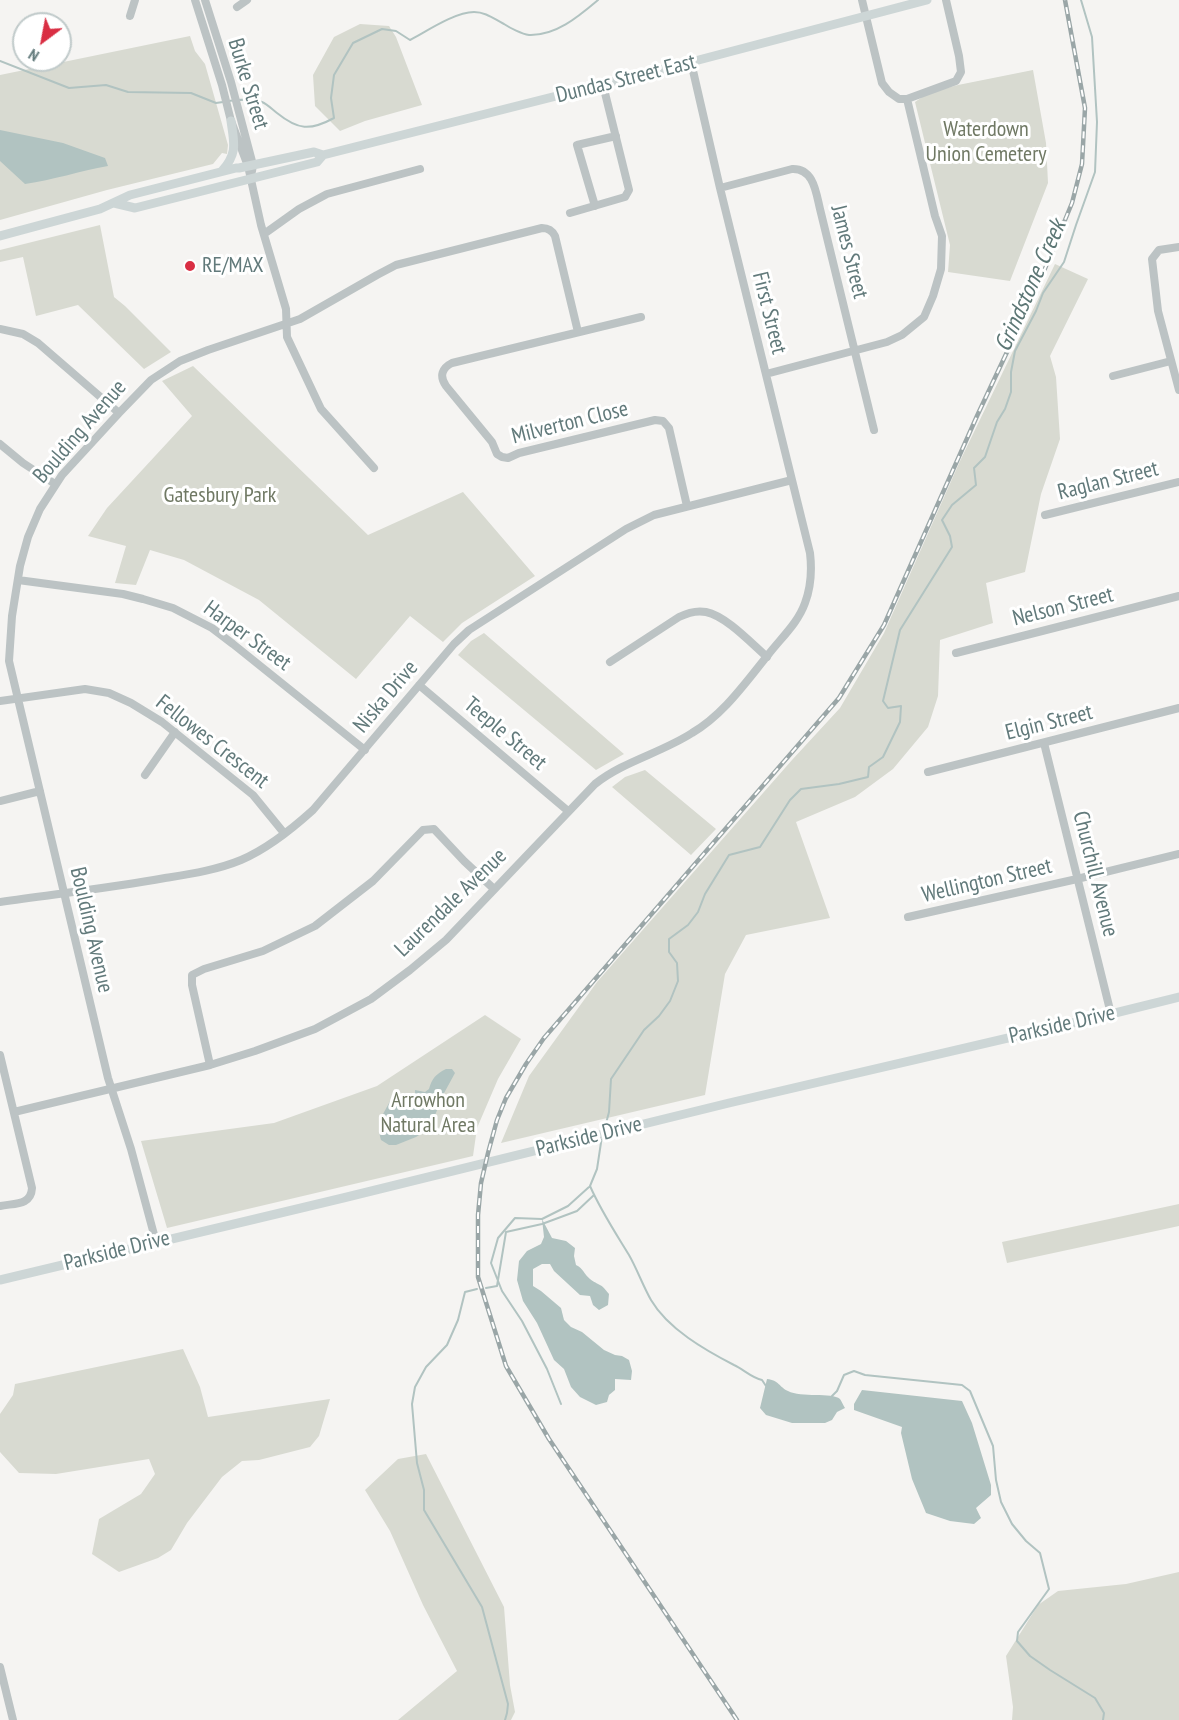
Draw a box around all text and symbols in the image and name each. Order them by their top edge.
north arrow [12,12,72,72]
street label: Burke Street [222,35,274,133]
text: N [25,45,42,66]
street label: Dundas Street East [553,49,699,109]
park label: Waterdown Union Cemetery [926,117,1046,168]
street label: James Street [825,203,873,301]
water label: Grindstone Creek [989,216,1073,356]
place label: RE/MAX [202,253,263,279]
marker: RE/MAX [183,259,197,273]
street label: First Street [746,269,792,357]
street label: Boulding Avenue [28,375,132,489]
street label: Milverton Close [509,396,631,450]
street label: Raglan Street [1055,456,1161,506]
park label: Gatesbury Park [164,483,276,509]
street label: Nelson Street [1010,582,1116,632]
street label: Harper Street [198,595,296,677]
street label: Niska Drive [348,656,424,738]
street label: Fellowes Crescent [150,690,274,794]
street label: Teeple Street [458,692,552,776]
street label: Elgin Street [1003,699,1095,747]
street label: Churchill Avenue [1067,809,1123,939]
street label: Laurendale Avenue [390,843,512,963]
street label: Wellington Street [919,853,1055,909]
street label: Boulding Avenue [64,865,118,995]
street label: Parkside Drive [1006,1000,1118,1050]
park label: Arrowhon Natural Area [380,1088,476,1140]
street label: Parkside Drive [533,1111,645,1163]
street label: Parkside Drive [61,1225,173,1277]

